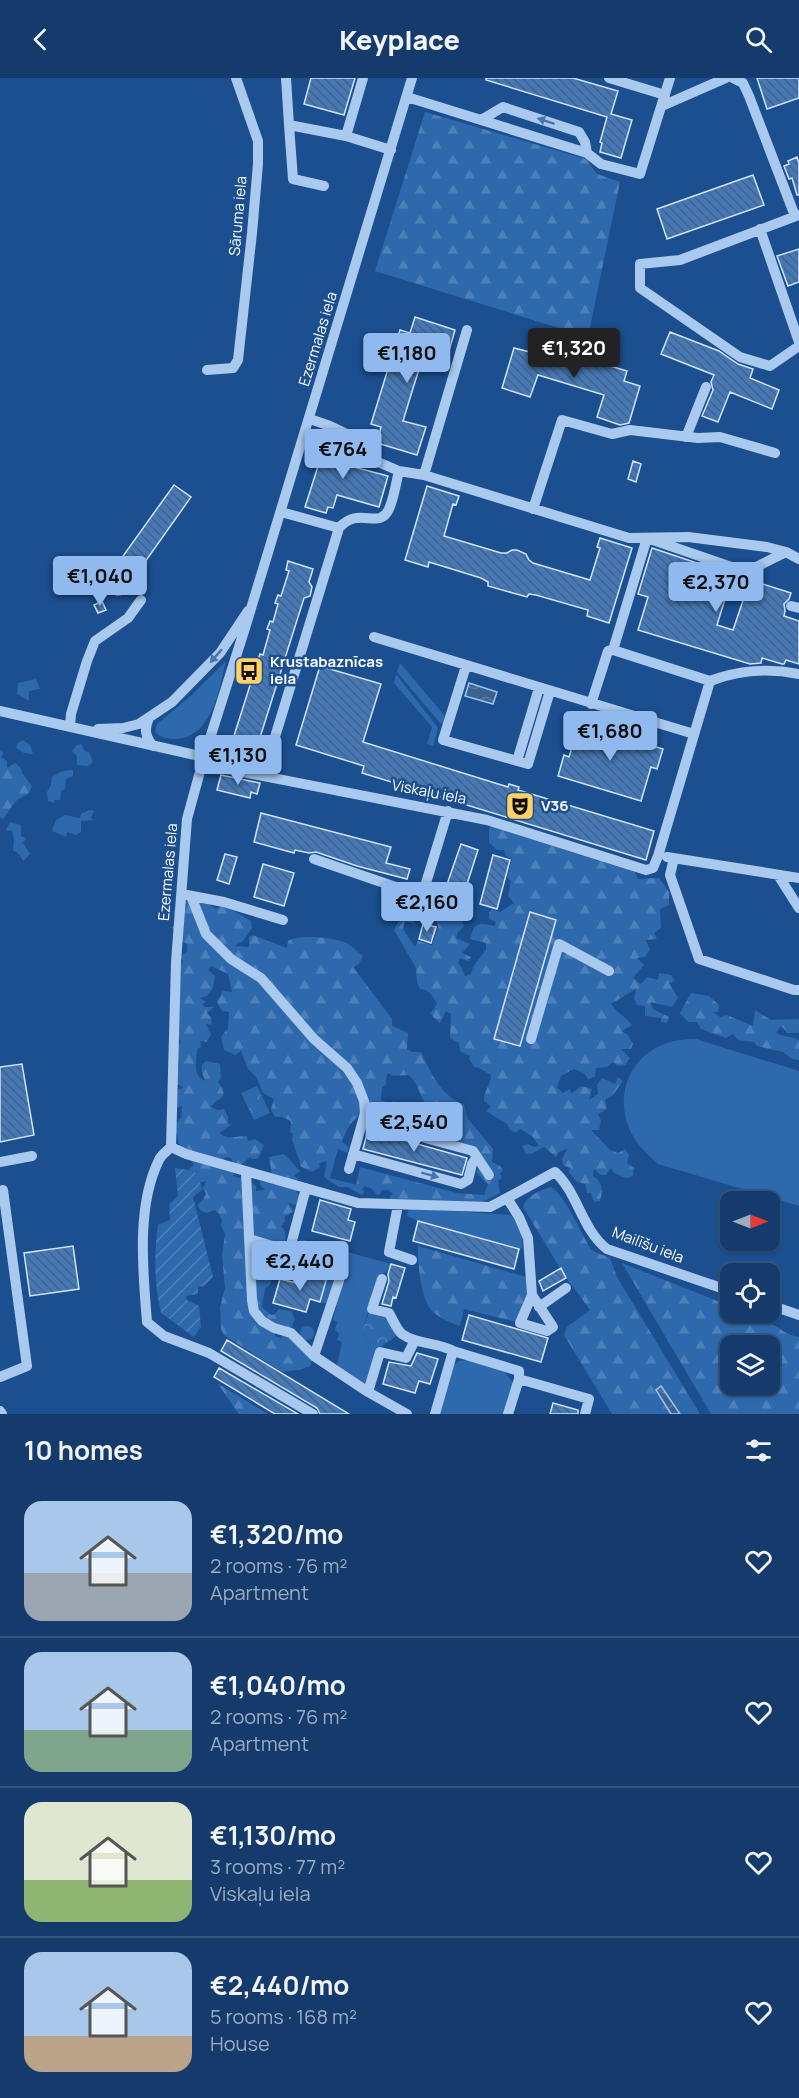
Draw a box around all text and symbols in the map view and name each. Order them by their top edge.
text: Keyplace [339,21,460,58]
icon: back [24,23,57,56]
icon: search [742,23,775,56]
one-way arrow [537,116,555,125]
street label: Sāruma iela [224,175,251,257]
street label: Ezermalas iela [293,289,342,389]
pin: €1,320 [525,328,623,379]
pin: €1,180 [358,333,456,384]
text: €1,320 [542,334,606,361]
text: €1,180 [377,339,437,366]
pin: €764 [307,429,379,480]
text: €764 [319,435,367,462]
pin: €1,040 [51,556,149,607]
text: €1,040 [67,562,133,589]
pin: €2,370 [667,562,765,613]
text: €2,370 [682,568,750,595]
one-way arrow [210,648,223,664]
place label: Krustabaznīcas iela [270,651,383,689]
bus stop icon: Krustabaznīcas iela [233,655,265,687]
pin: €1,680 [561,711,659,762]
text: €1,680 [577,717,643,744]
pin: €1,130 [189,735,287,786]
text: €1,130 [209,741,267,768]
street label: Viskaļu iela [390,774,468,809]
theatre icon: V36 [504,790,536,822]
place label: V36 [541,795,569,816]
street label: Ezermalas iela [153,822,182,922]
pin: €2,160 [378,882,476,933]
text: €2,160 [395,888,459,915]
pin: €2,540 [365,1102,463,1153]
text: €2,540 [380,1108,448,1135]
one-way arrow [420,1171,439,1181]
north arrow [720,1191,780,1251]
map controls [720,1191,780,1395]
street label: Mailīšu iela [609,1221,687,1268]
pin: €2,440 [251,1241,349,1292]
text: €2,440 [266,1247,334,1274]
button: locate [720,1263,780,1323]
button: layers [720,1335,780,1395]
text: 10 homes [24,1432,143,1468]
icon: filters [742,1434,775,1467]
text: €1,320/mo [210,1516,343,1552]
icon: home [72,1525,144,1597]
icon: heart [742,1545,775,1578]
text: 2 rooms · 76 m² [210,1552,347,1579]
text: Apartment [210,1579,309,1606]
text: €1,040/mo [210,1667,346,1703]
icon: home [72,1676,144,1748]
icon: heart [742,1696,775,1729]
text: 2 rooms · 76 m² [210,1703,347,1730]
text: Apartment [210,1730,309,1757]
text: €1,130/mo [210,1817,336,1853]
icon: home [72,1826,144,1898]
icon: heart [742,1846,775,1879]
text: 3 rooms · 77 m² [210,1853,345,1880]
text: Viskaļu iela [210,1880,311,1907]
text: €2,440/mo [210,1967,349,2003]
icon: home [72,1976,144,2048]
icon: heart [742,1996,775,2029]
text: 5 rooms · 168 m² [210,2003,357,2030]
text: House [210,2030,270,2057]

